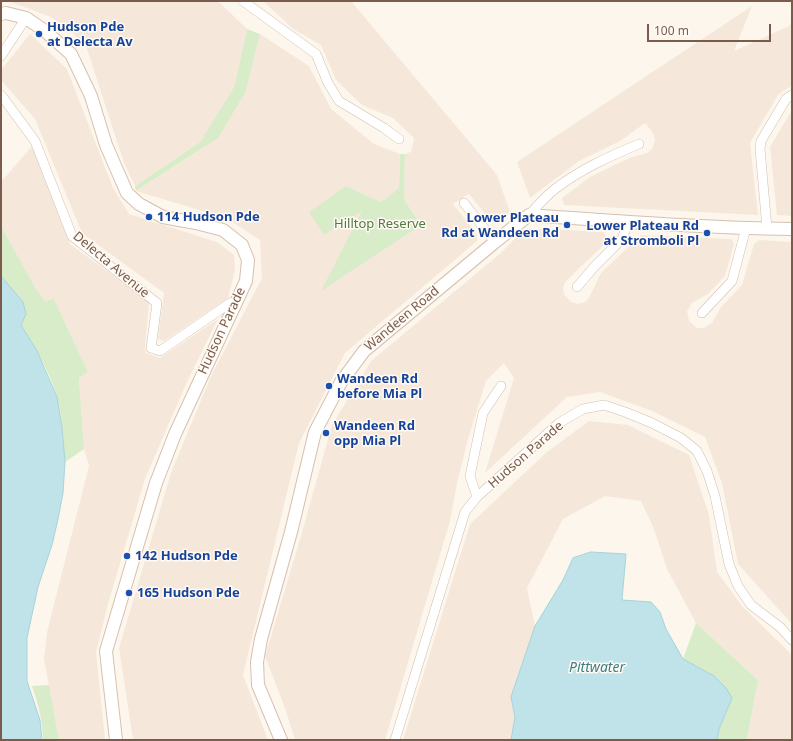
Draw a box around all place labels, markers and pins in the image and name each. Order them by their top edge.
place label: Hudson Pde at Delecta Av [47,19,133,50]
marker: Hudson Pde at Delecta Av [34,29,44,39]
place label: 114 Hudson Pde [157,209,260,225]
place label: Lower Plateau Rd at Wandeen Rd [441,210,559,241]
marker: 114 Hudson Pde [144,212,154,222]
place label: Lower Plateau Rd at Stromboli Pl [586,218,699,249]
marker: Lower Plateau Rd at Wandeen Rd [562,220,572,230]
marker: Lower Plateau Rd at Stromboli Pl [702,228,712,238]
place label: Wandeen Rd before Mia Pl [337,371,422,402]
marker: Wandeen Rd before Mia Pl [324,381,334,391]
place label: Wandeen Rd opp Mia Pl [334,418,415,449]
marker: Wandeen Rd opp Mia Pl [321,428,331,438]
place label: 142 Hudson Pde [135,548,238,564]
marker: 142 Hudson Pde [122,551,132,561]
place label: 165 Hudson Pde [137,585,240,601]
marker: 165 Hudson Pde [124,588,134,598]

